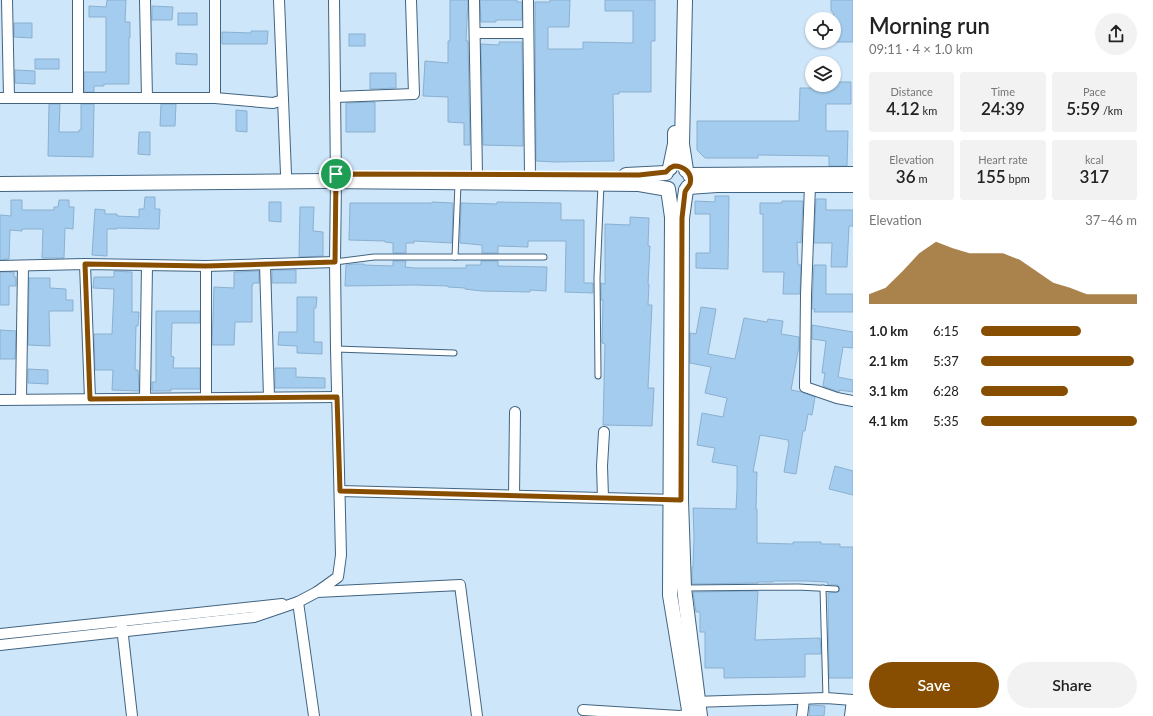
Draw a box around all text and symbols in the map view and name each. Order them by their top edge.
map controls [805,12,841,92]
button: locate [805,12,841,48]
text: Morning run [869,12,990,39]
button: share [1095,13,1137,55]
text: 09:11 · 4 × 1.0 km [869,41,973,57]
button: layers [805,56,841,92]
text: Distance [891,85,933,98]
text: Time [991,85,1015,98]
text: Pace [1083,85,1106,98]
text: 4.12 [886,98,920,119]
text: 24:39 [981,98,1025,119]
text: 5:59 [1066,98,1100,119]
text: km [920,104,937,117]
text: /km [1100,104,1123,117]
text: Elevation [889,153,934,166]
text: Heart rate [978,153,1028,166]
text: kcal [1085,153,1104,166]
pin [319,157,353,191]
icon: arrive [325,163,347,185]
text: 36 [896,166,916,187]
text: 155 [976,166,1006,187]
text: 317 [1080,166,1109,187]
text: m [916,172,927,185]
text: bpm [1006,172,1030,185]
text: Elevation [869,212,922,228]
text: 37–46 m [1085,212,1137,228]
text: 1.0 km [869,323,908,339]
text: 6:15 [933,323,959,339]
text: 2.1 km [869,353,908,369]
text: 5:37 [933,353,959,369]
text: 3.1 km [869,383,908,399]
text: 6:28 [933,383,959,399]
text: 4.1 km [869,413,908,429]
text: 5:35 [933,413,959,429]
button: Save [869,662,999,708]
button: Share [1007,662,1137,708]

